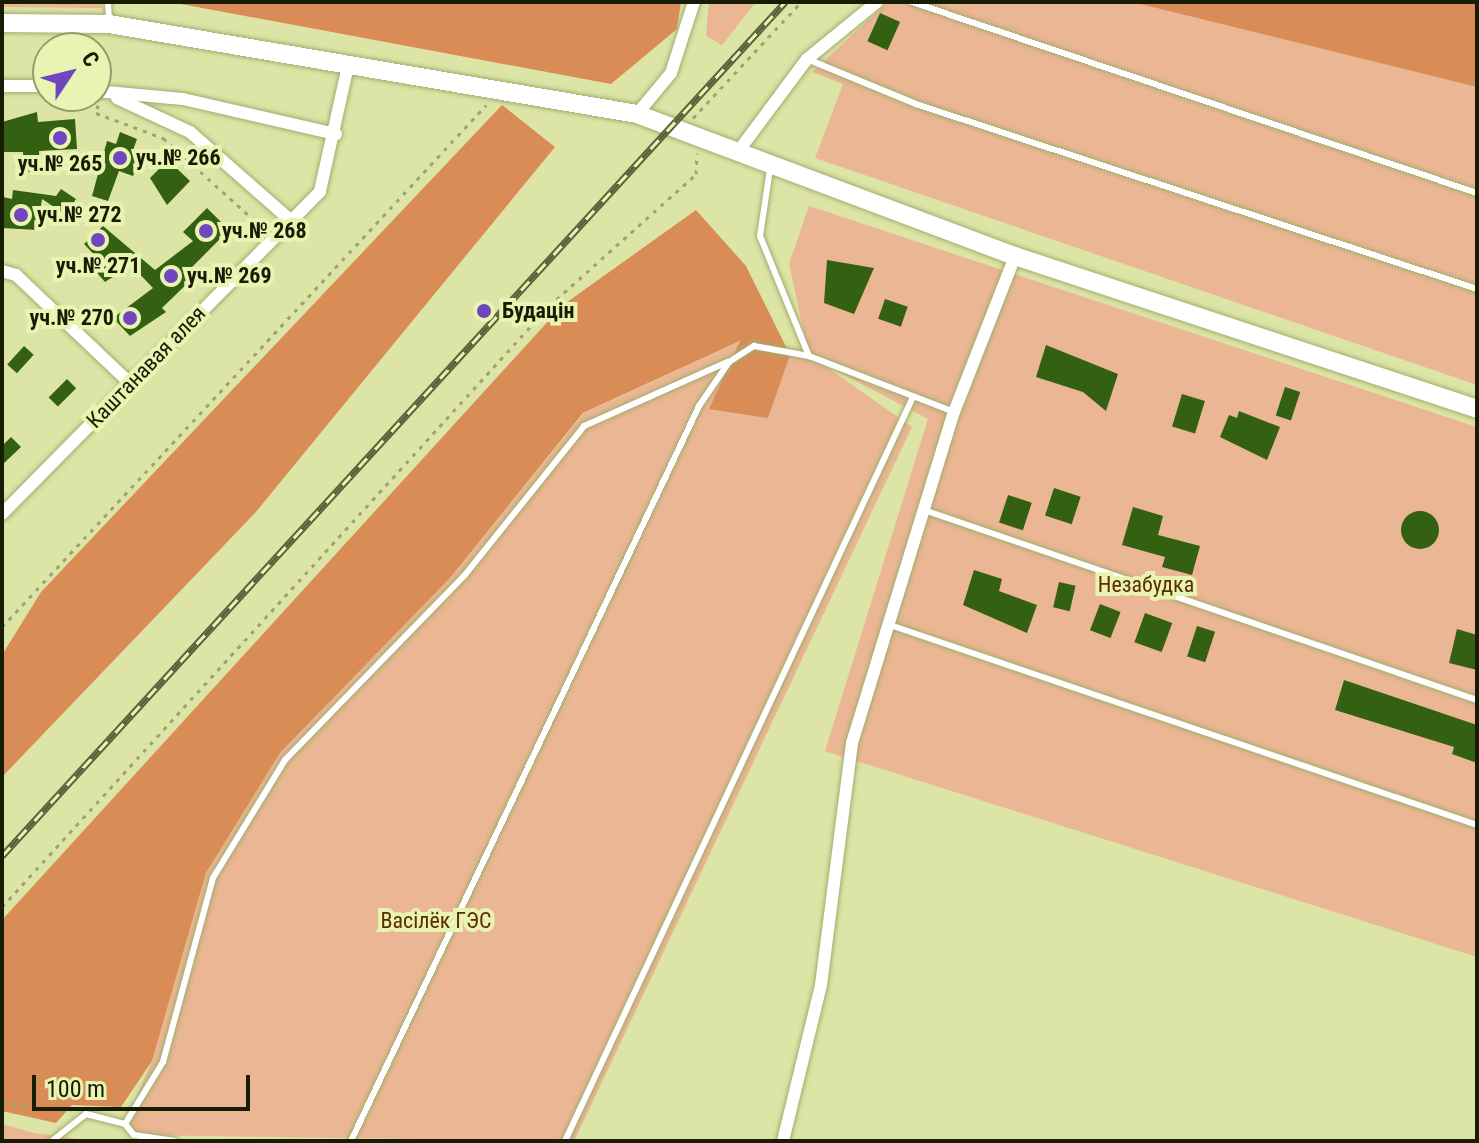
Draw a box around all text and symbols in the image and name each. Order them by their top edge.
north arrow [32,32,112,112]
text: С [77,47,104,71]
marker: уч.№ 265 [51,129,69,147]
place label: уч.№ 266 [136,145,221,171]
marker: уч.№ 266 [111,149,129,167]
place label: уч.№ 265 [18,151,102,177]
place label: уч.№ 272 [37,202,122,228]
marker: уч.№ 272 [12,206,30,224]
place label: уч.№ 268 [222,218,307,244]
marker: уч.№ 268 [197,222,215,240]
marker: уч.№ 271 [89,231,107,249]
place label: уч.№ 271 [56,253,140,279]
place label: уч.№ 269 [187,263,272,289]
marker: уч.№ 269 [162,267,180,285]
place label: Будацін [502,298,574,324]
street label: Каштанавая алея [81,300,211,434]
marker: Будацін [473,300,495,322]
place label: уч.№ 270 [29,305,114,331]
marker: уч.№ 270 [121,309,139,327]
park label: Незабудка [1098,572,1194,598]
park label: Васілёк ГЭС [380,908,492,934]
scale bar [36,1059,254,1109]
text: 100 m [46,1075,105,1103]

